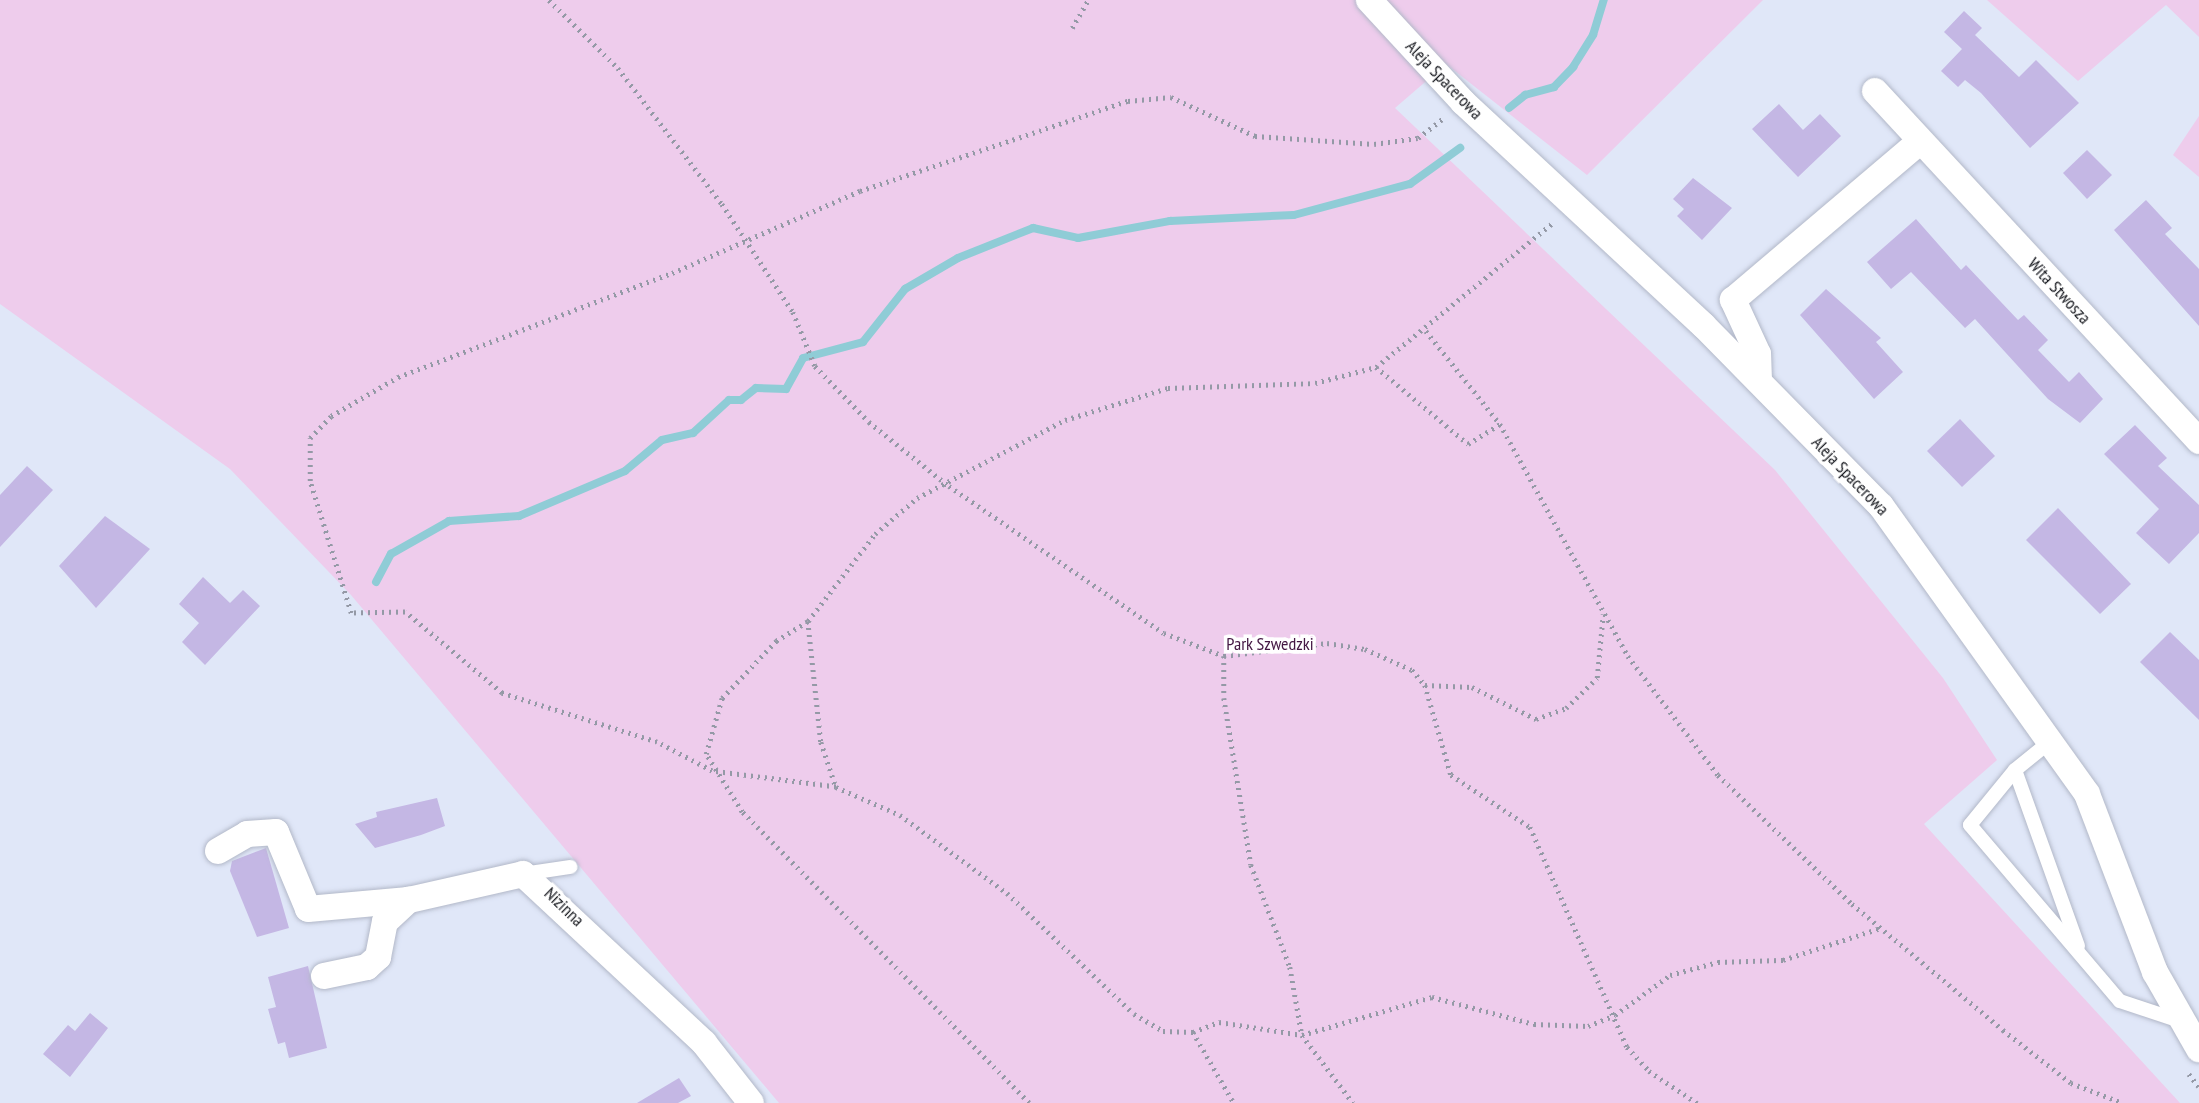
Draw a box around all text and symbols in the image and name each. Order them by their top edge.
street label: Aleja Spacerowa [1401,36,1487,124]
street label: Wita Stwosza [2023,253,2095,329]
street label: Aleja Spacerowa [1807,432,1893,520]
park label: Park Szwedzki [1226,633,1314,655]
street label: Nizinna [540,883,588,931]

